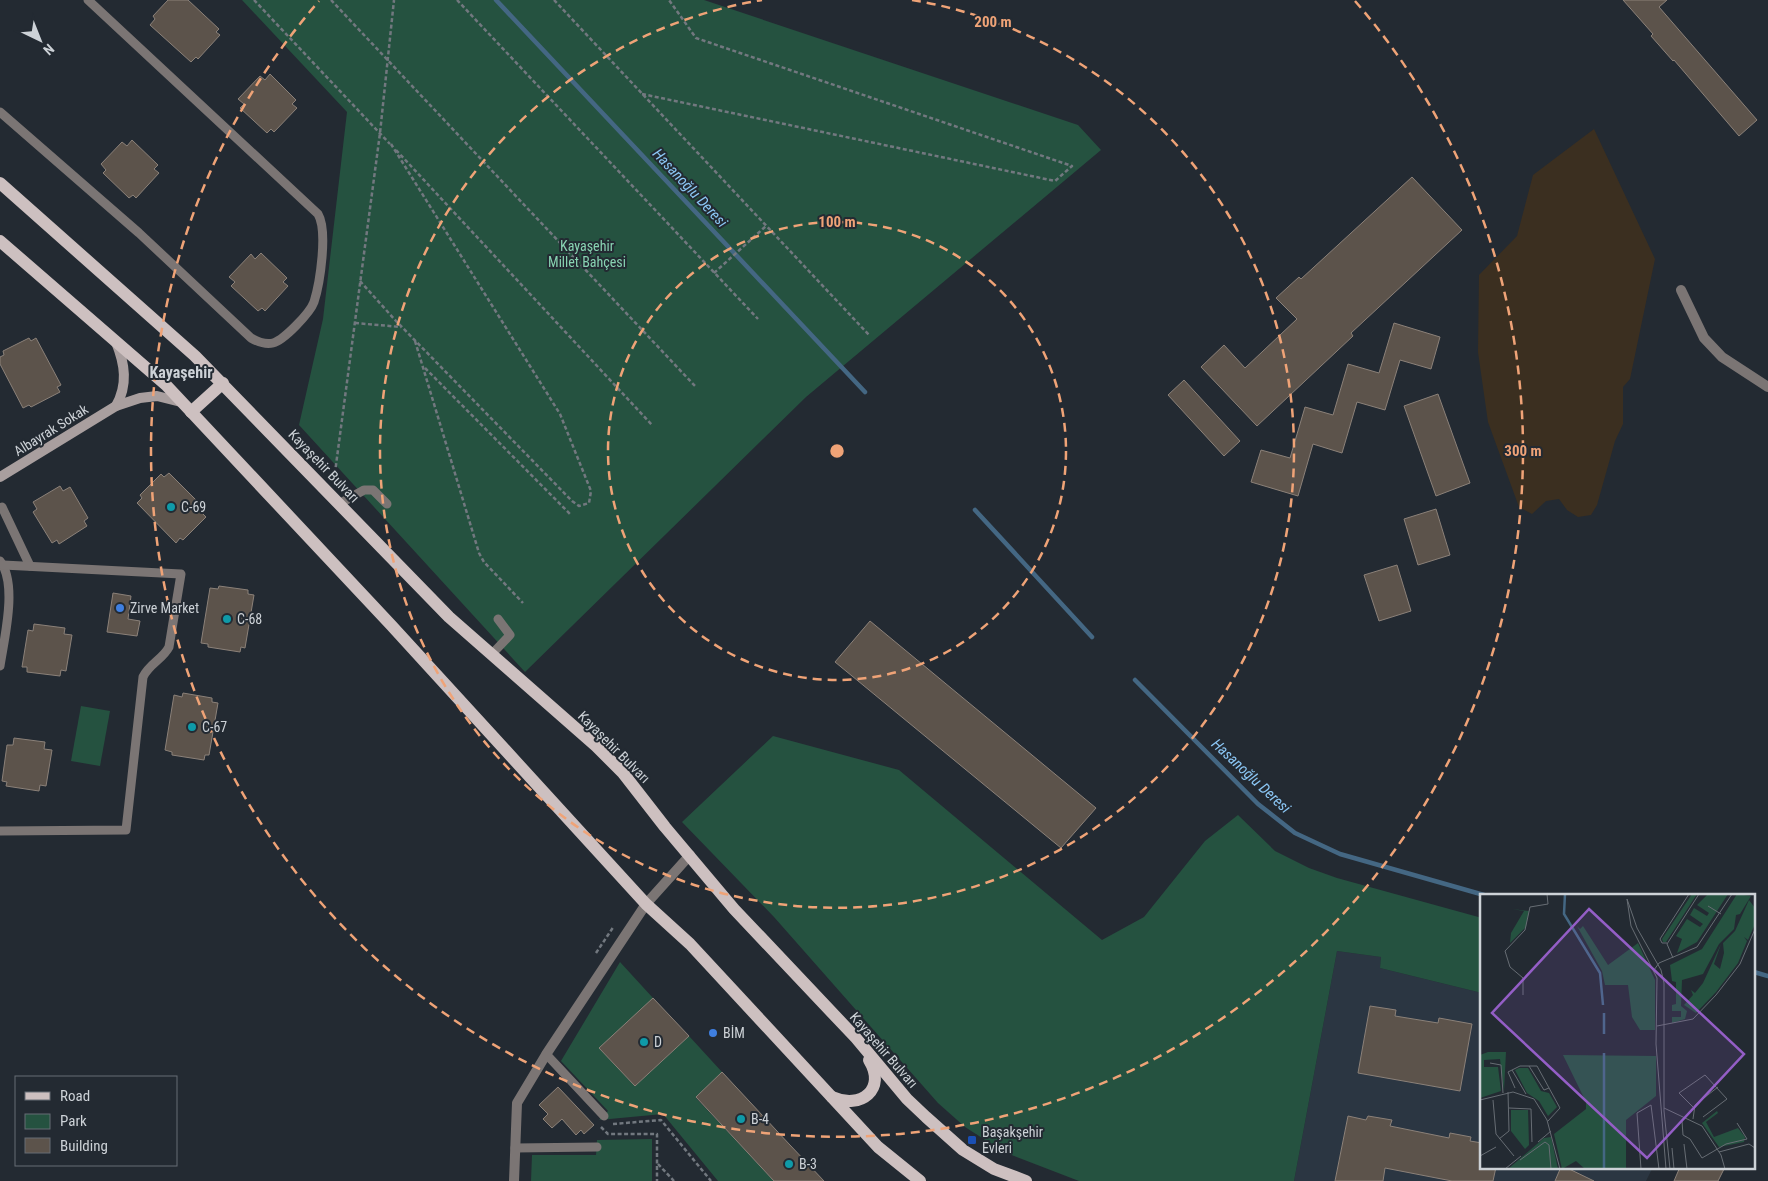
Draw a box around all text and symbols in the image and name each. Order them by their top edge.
text: 200 m [974,13,1012,31]
north arrow [15,15,65,65]
text: N [40,41,57,58]
water label: Hasanoğlu Deresi [649,145,732,232]
text: 100 m [818,213,856,231]
park label: Kayaşehir Millet Bahçesi [548,238,626,270]
district label: Kayaşehir [150,363,212,382]
street label: Albayrak Sokak [11,400,92,459]
street label: Kayaşehir Bulvarı [285,426,363,506]
centre of rings [828,442,846,460]
text: 300 m [1504,442,1542,460]
place label: C-69 [181,499,206,515]
marker: C-69 [165,501,177,513]
place label: Zirve Market [130,600,199,616]
marker: Zirve Market [114,602,126,614]
place label: C-68 [237,611,262,627]
marker: C-68 [221,613,233,625]
street label: Kayaşehir Bulvarı [575,708,653,786]
place label: C-67 [202,719,227,735]
marker: C-67 [186,721,198,733]
water label: Hasanoğlu Deresi [1208,735,1295,818]
inset map [1480,894,1756,1168]
street label: Kayaşehir Bulvarı [847,1009,921,1091]
place label: BİM [723,1025,745,1041]
marker: BİM [707,1027,719,1039]
place label: D [654,1034,662,1050]
marker: D [638,1036,650,1048]
legend [15,1076,178,1166]
text: Road [60,1087,90,1105]
place label: B-4 [751,1111,769,1127]
text: Park [60,1112,87,1130]
marker: B-4 [735,1113,747,1125]
place label: Başakşehir Evleri [982,1124,1043,1156]
marker: Başakşehir Evleri [966,1134,978,1146]
text: Building [60,1137,108,1155]
place label: B-3 [799,1156,817,1172]
marker: B-3 [783,1158,795,1170]

